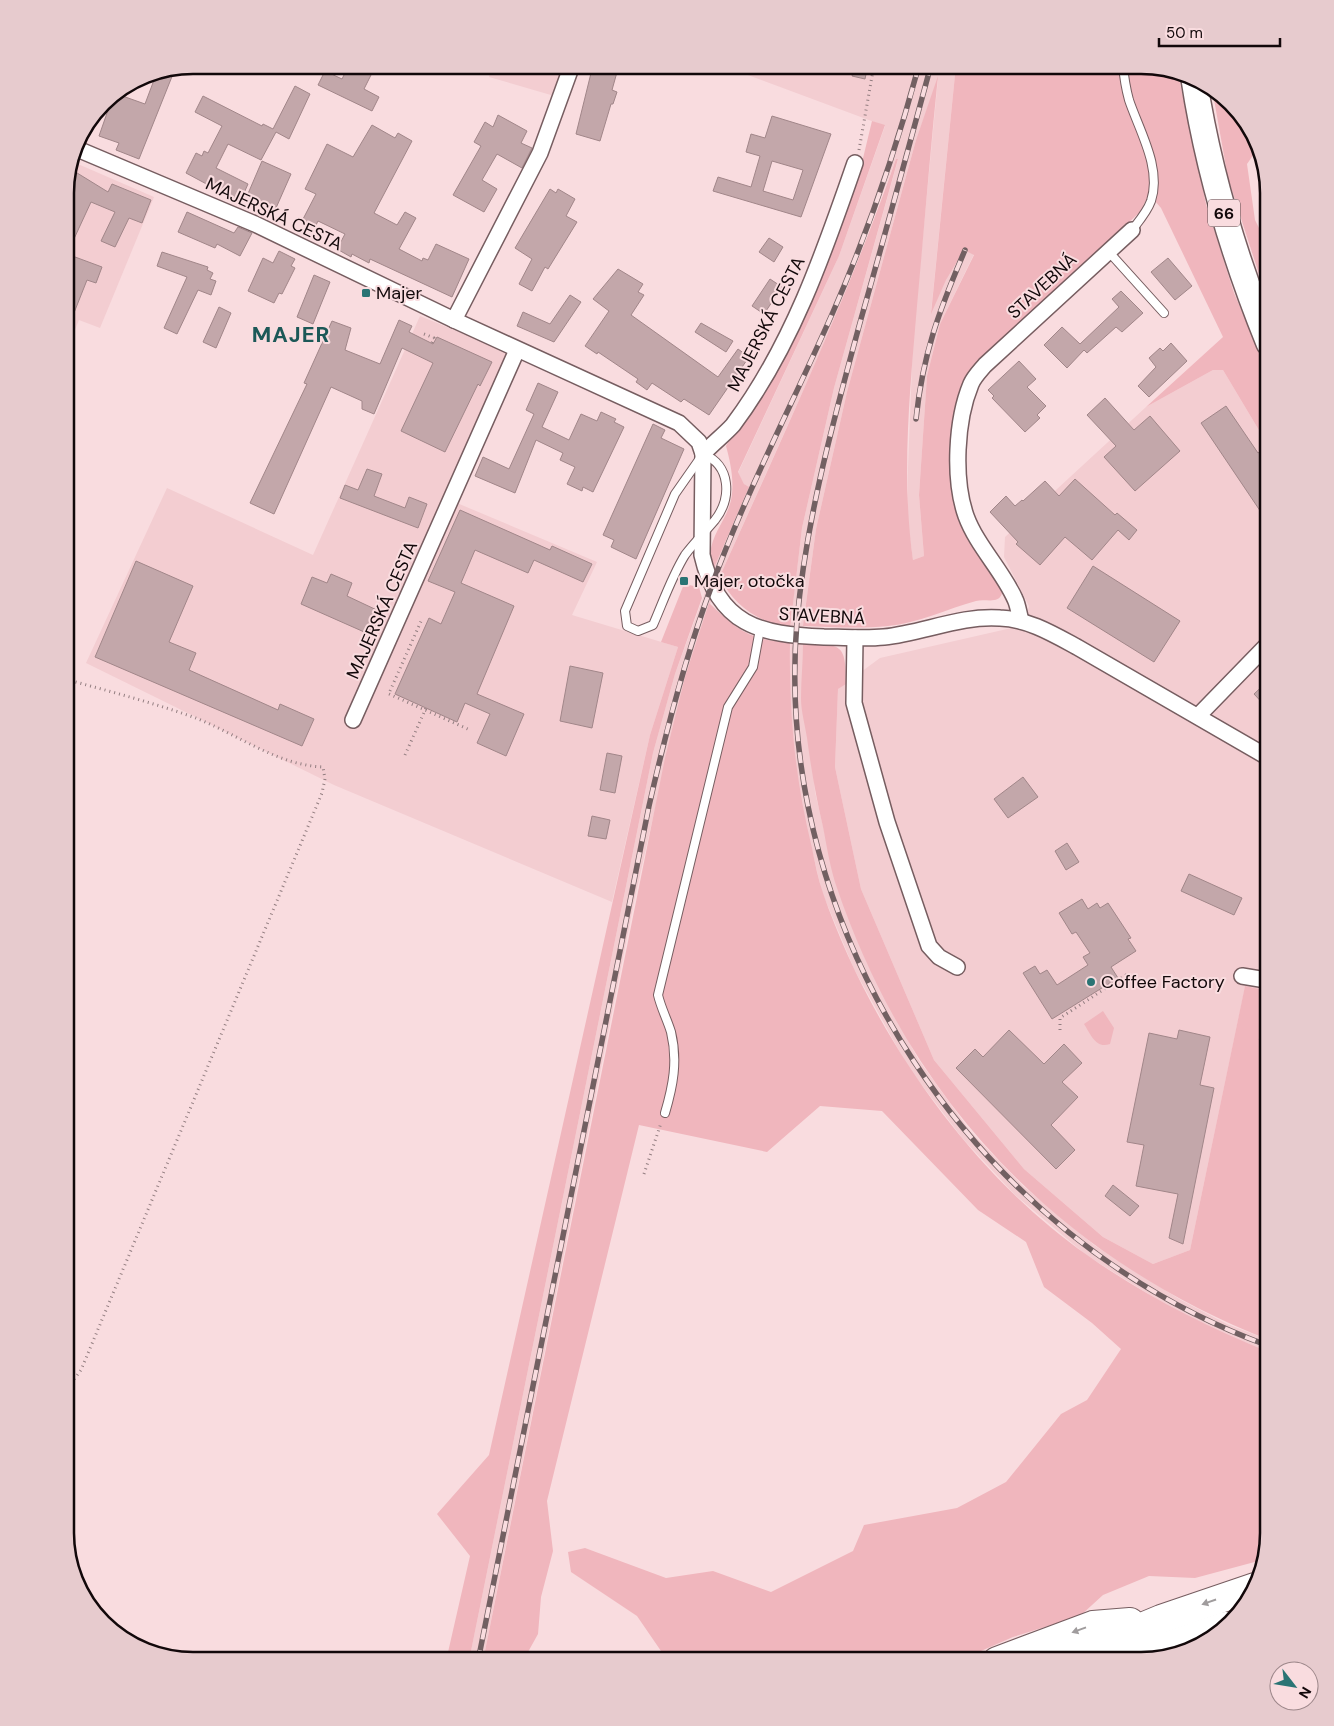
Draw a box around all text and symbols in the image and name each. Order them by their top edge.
scale bar [1159,15,1280,47]
text: 50 m [1166,23,1203,43]
street label: MAJERSKÁ CESTA [202,172,346,256]
road number: 66 [1208,200,1240,227]
street label: STAVEBNÁ [1002,248,1082,324]
street label: MAJERSKÁ CESTA [722,252,810,396]
place label: Majer [376,281,423,305]
marker: Majer [360,287,372,299]
district label: MAJER [252,320,330,349]
street label: MAJERSKÁ CESTA [341,537,423,683]
place label: Majer, otočka [694,569,805,593]
marker: Majer, otočka [678,575,690,587]
street label: STAVEBNÁ [778,602,866,630]
place label: Coffee Factory [1101,970,1225,994]
marker: Coffee Factory [1085,976,1097,988]
one-way arrow [1201,1599,1216,1607]
one-way arrow [1071,1627,1086,1635]
north arrow [1269,1661,1319,1711]
text: N [1295,1684,1315,1702]

